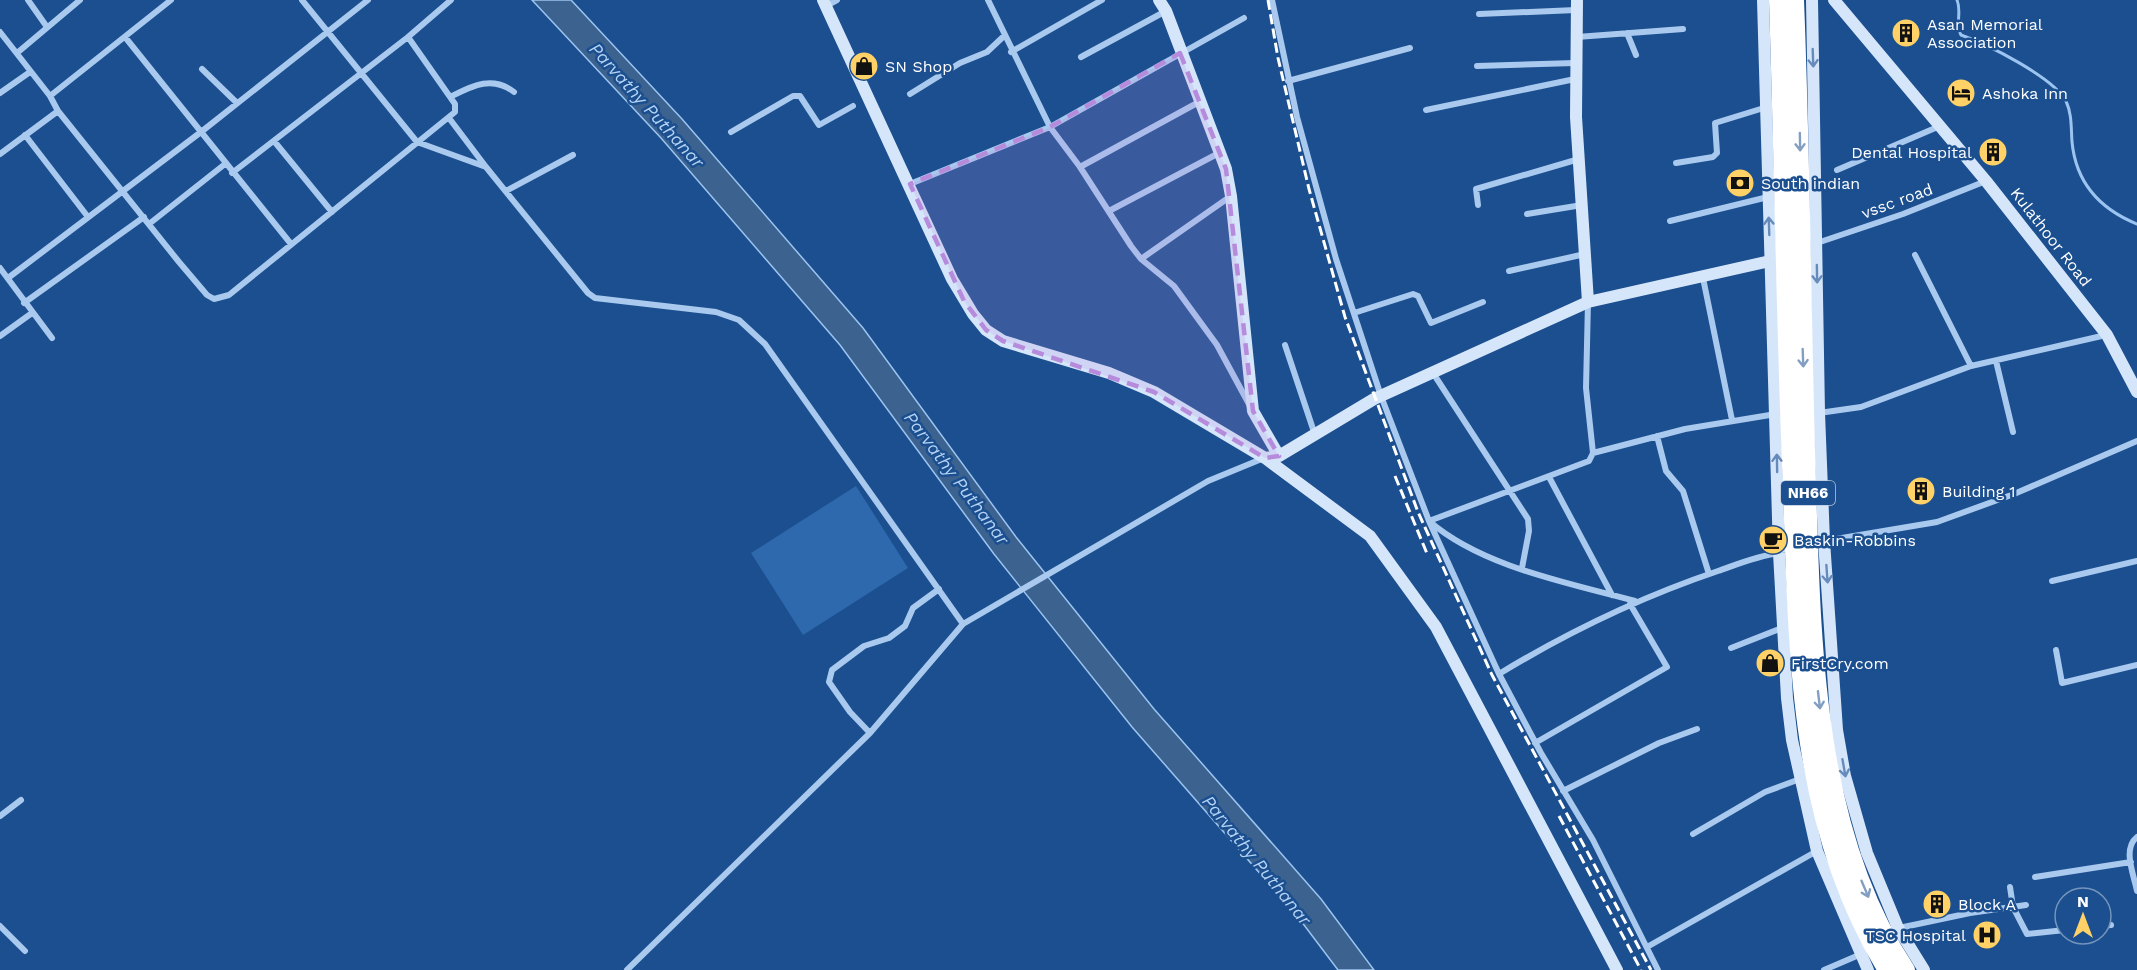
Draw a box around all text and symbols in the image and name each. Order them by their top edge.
place label: Asan Memorial Association [1927,15,2043,52]
building icon: Asan Memorial Association [1890,17,1922,49]
water label: Parvathy Puthanar [585,38,709,173]
one-way arrow [1808,48,1819,68]
shop icon: SN Shop [848,50,880,82]
place label: SN Shop [885,57,952,76]
hotel icon: Ashoka Inn [1945,77,1977,109]
place label: Ashoka Inn [1982,84,2068,103]
one-way arrow [1794,132,1806,152]
building icon: Dental Hospital [1977,136,2009,168]
place label: Dental Hospital [1851,143,1972,162]
bank icon: South indian [1724,167,1756,199]
place label: South indian [1761,174,1860,193]
street label: vssc road [1859,179,1935,223]
street label: Kulathoor Road [2007,184,2095,290]
one-way arrow [1763,217,1774,237]
one-way arrow [1811,264,1823,284]
one-way arrow [1798,348,1809,368]
water label: Parvathy Puthanar [900,407,1015,550]
one-way arrow [1771,454,1783,474]
building icon: Building 1 [1905,475,1937,507]
road number: NH66 [1781,481,1835,505]
place label: Building 1 [1942,482,2016,501]
cafe icon: Baskin-Robbins [1757,524,1789,556]
place label: Baskin-Robbins [1794,531,1916,550]
one-way arrow [1821,564,1832,584]
shop icon: FirstCry.com [1754,647,1786,679]
place label: FirstCry.com [1791,654,1889,673]
one-way arrow [1814,690,1825,709]
one-way arrow [1838,758,1849,778]
water label: Parvathy Puthanar [1198,791,1317,930]
one-way arrow [1860,879,1871,897]
north arrow [2053,886,2113,946]
building icon: Block A [1921,888,1953,920]
text: N [2077,892,2089,911]
place label: Block A [1958,895,2016,914]
hospital icon: TSC Hospital [1971,919,2003,951]
place label: TSC Hospital [1866,926,1966,945]

